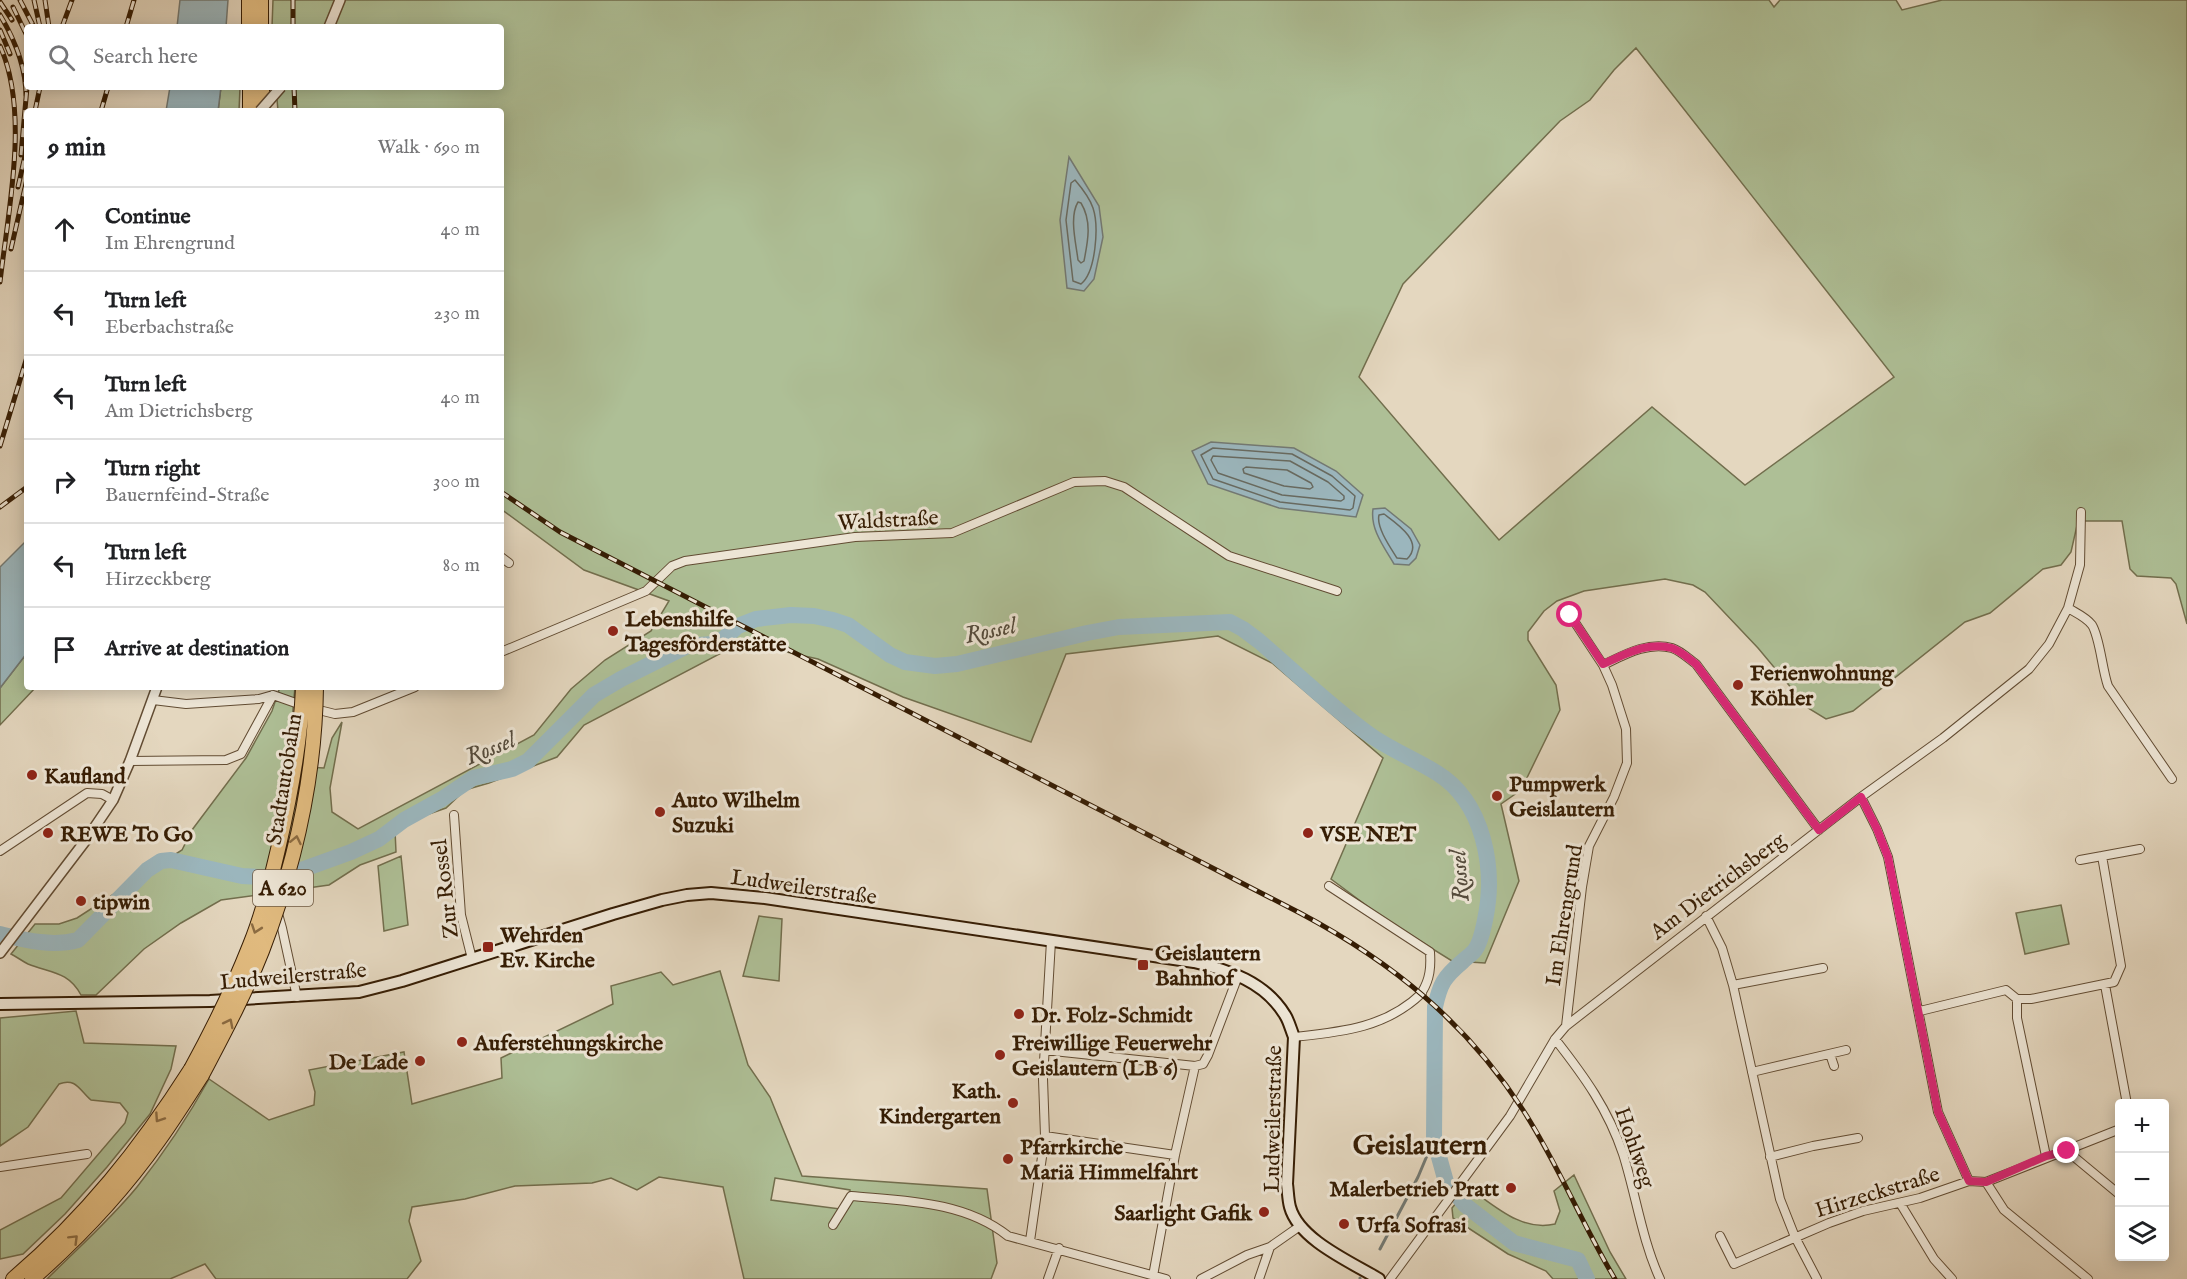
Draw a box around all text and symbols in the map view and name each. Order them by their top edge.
search box [24,24,504,90]
icon: search [45,41,78,74]
text: Search here [93,43,198,71]
text: 9 min [48,131,106,164]
text: Walk · 690 m [377,135,480,160]
text: Continue [105,203,191,231]
icon: ahead [48,213,81,246]
text: 40 m [441,217,480,242]
text: Im Ehrengrund [105,231,235,256]
text: Turn left [105,287,187,315]
icon: left [48,297,81,330]
text: 230 m [434,301,480,326]
text: Eberbachstraße [105,315,234,340]
text: Turn left [105,371,187,399]
icon: left [48,381,81,414]
text: 40 m [441,385,480,410]
text: Am Dietrichsberg [105,399,253,424]
text: Turn right [105,455,200,483]
icon: right [48,465,81,498]
text: 300 m [433,469,480,494]
text: Bauernfeind-Straße [105,483,269,508]
street label: Waldstraße [837,504,939,538]
text: Turn left [105,539,187,567]
icon: left [48,549,81,582]
text: 80 m [443,553,480,578]
text: Hirzeckberg [105,567,211,592]
route start [1556,601,1582,627]
place label: Lebenshilfe Tagesförderstätte [624,606,786,659]
water label: Rossel [962,610,1021,652]
marker: Lebenshilfe Tagesförderstätte [606,624,620,638]
icon: arrive [48,633,81,666]
text: Arrive at destination [105,635,289,663]
place label: Ferienwohnung Köhler [1750,660,1895,713]
marker: Ferienwohnung Köhler [1731,678,1745,692]
street label: Stadtautobahn [261,711,309,847]
water label: Rossel [461,724,522,773]
place label: Kaufland [44,763,127,791]
marker: Kaufland [25,768,39,782]
place label: Pumpwerk Geislautern [1509,771,1615,824]
place label: Auto Wilhelm Suzuki [671,787,800,840]
marker: Pumpwerk Geislautern [1490,789,1504,803]
marker: Auto Wilhelm Suzuki [653,805,667,819]
place label: REWE To Go [60,821,193,849]
place label: VSE NET [1319,821,1417,849]
marker: REWE To Go [41,826,55,840]
marker: VSE NET [1301,826,1315,840]
street label: Am Dietrichsberg [1644,826,1792,947]
one-way arrow [288,836,301,846]
street label: Zur Rossel [426,838,466,940]
street label: Im Ehrengrund [1540,842,1590,988]
water label: Rossel [1443,847,1478,903]
street label: Ludweilerstraße [729,864,879,912]
road number: A 620 [253,870,313,906]
place label: tipwin [92,889,150,917]
marker: tipwin [74,894,88,908]
place label: Wehrden Ev. Kirche [499,922,595,975]
one-way arrow [251,923,263,934]
marker: Wehrden Ev. Kirche [481,940,495,954]
place label: Geislautern Bahnhof [1155,940,1261,993]
street label: Ludweilerstraße [219,957,368,997]
marker: Geislautern Bahnhof [1136,958,1150,972]
place label: Dr. Folz-Schmidt [1031,1002,1193,1030]
marker: Dr. Folz-Schmidt [1012,1007,1026,1021]
one-way arrow [222,1019,233,1030]
place label: Auferstehungskirche [473,1030,663,1058]
place label: Freiwillige Feuerwehr Geislautern (LB 6) [1012,1030,1213,1083]
marker: Auferstehungskirche [455,1035,469,1049]
street label: Ludweilerstraße [1259,1045,1289,1193]
marker: Freiwillige Feuerwehr Geislautern (LB 6) [993,1048,1007,1062]
place label: De Lade [328,1049,408,1077]
marker: De Lade [413,1054,427,1068]
place label: Kath. Kindergarten [879,1078,1001,1131]
marker: Kath. Kindergarten [1006,1096,1020,1110]
map controls [2115,1099,2169,1261]
button: + [2115,1099,2169,1153]
street label: Hohlweg [1607,1103,1661,1193]
one-way arrow [155,1112,167,1122]
district label: Geislautern [1353,1129,1487,1164]
place label: Pfarrkirche Mariä Himmelfahrt [1020,1134,1199,1187]
route end [2053,1137,2079,1163]
marker: Pfarrkirche Mariä Himmelfahrt [1001,1152,1015,1166]
button: − [2115,1153,2169,1207]
street label: Hirzeckstraße [1812,1161,1943,1225]
place label: Malerbetrieb Pratt [1329,1176,1499,1204]
marker: Malerbetrieb Pratt [1504,1181,1518,1195]
place label: Saarlight Gafik [1114,1200,1253,1228]
marker: Saarlight Gafik [1257,1205,1271,1219]
button: layers [2115,1207,2169,1261]
place label: Urfa Sofrasi [1355,1212,1467,1240]
marker: Urfa Sofrasi [1337,1217,1351,1231]
one-way arrow [68,1235,78,1246]

